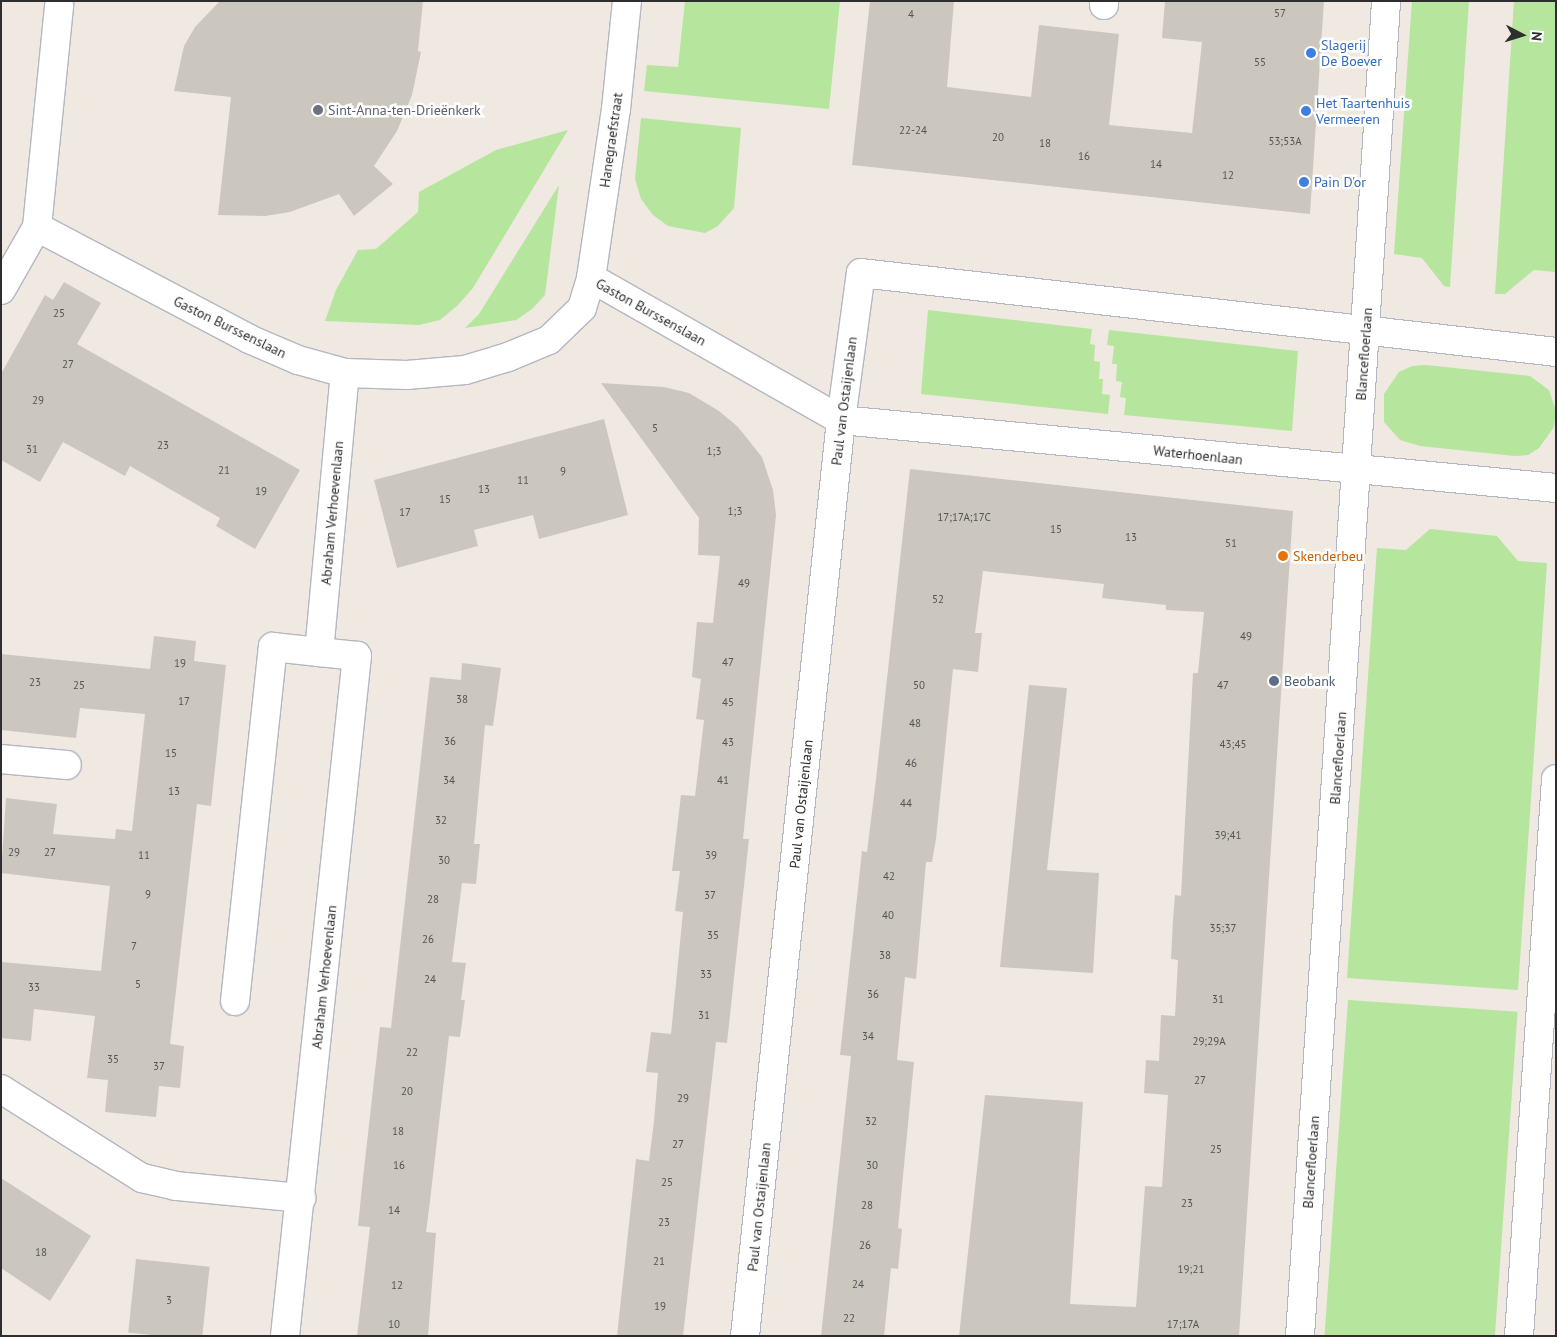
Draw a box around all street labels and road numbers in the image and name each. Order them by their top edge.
street label: Hanegraefstraat [596,91,626,189]
street label: Gaston Burssenslaan [593,275,709,349]
street label: Gaston Burssenslaan [171,292,289,362]
street label: Blancefloerlaan [1352,307,1376,401]
street label: Paul van Ostaijenlaan [828,336,860,466]
street label: Abraham Verhoevenlaan [317,440,347,586]
street label: Waterhoenlaan [1152,442,1244,468]
street label: Blancefloerlaan [1326,711,1350,805]
street label: Paul van Ostaijenlaan [786,739,816,869]
street label: Abraham Verhoevenlaan [308,904,340,1050]
street label: Blancefloerlaan [1299,1115,1323,1209]
street label: Paul van Ostaijenlaan [744,1142,774,1272]

